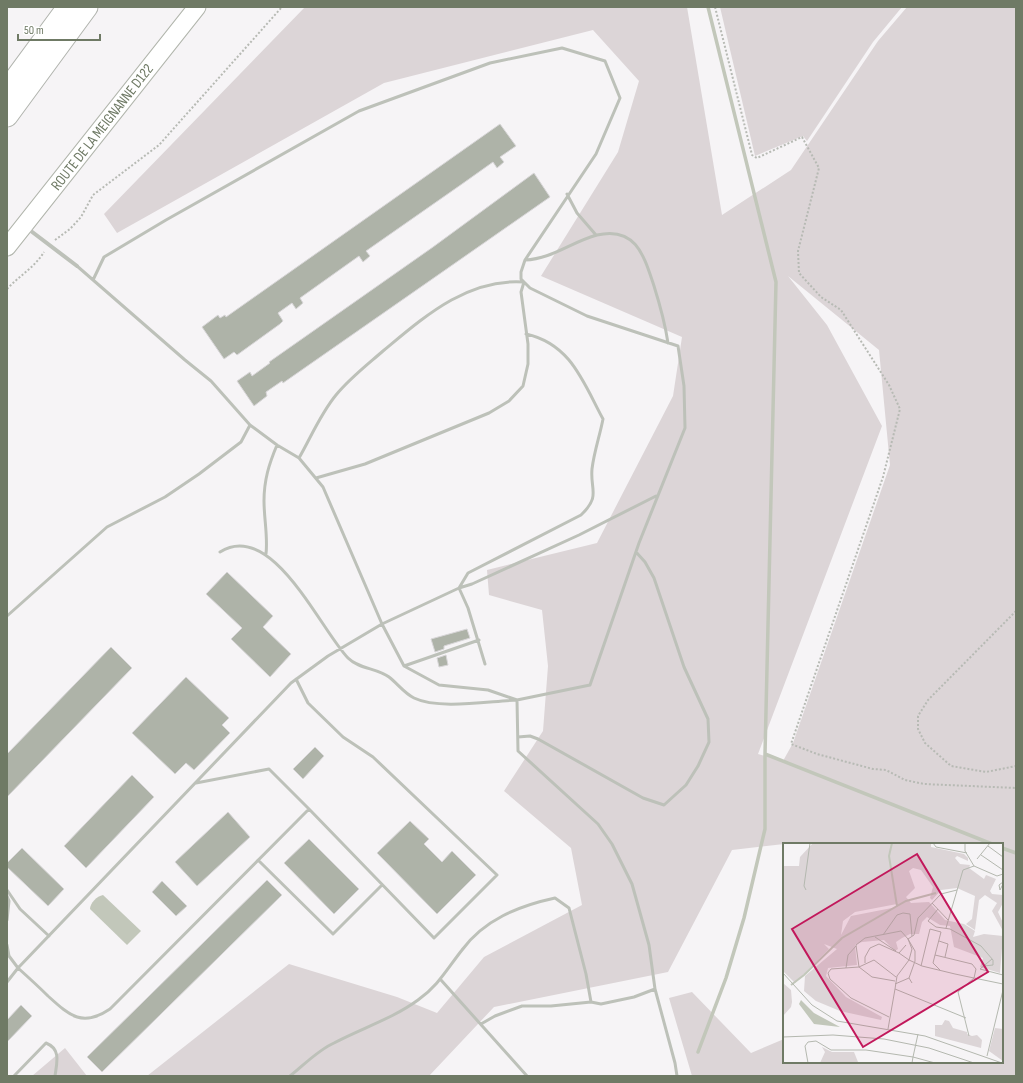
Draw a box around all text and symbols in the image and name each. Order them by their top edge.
scale bar [18,16,100,42]
text: 50 m [24,23,44,38]
street label: ROUTE DE LA MEIGNANNE D122 [47,60,158,194]
inset map [783,843,1003,1063]

